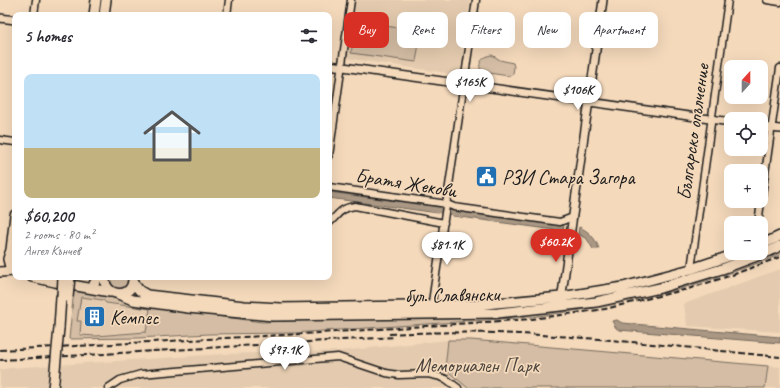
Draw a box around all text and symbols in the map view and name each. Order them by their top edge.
chip: Buy [344,12,389,48]
chip: Rent [397,12,448,48]
chip: Filters [456,12,515,48]
chip: New [523,12,571,48]
chip: Apartment [579,12,658,48]
icon: filters [298,25,320,47]
text: 5 homes [24,26,72,47]
north arrow [724,60,768,104]
map controls [724,60,768,260]
street label: Българско опълчение [671,61,715,202]
pin: $165K [442,69,498,103]
text: $165K [455,74,485,90]
pin: $106K [550,77,606,111]
text: $106K [563,82,593,98]
icon: home [136,100,208,172]
button: locate [724,112,768,156]
street label: Братя Жекови [354,163,459,203]
public building icon: РЗИ Стара Загора [474,164,500,190]
button: + [724,164,768,208]
place label: РЗИ Стара Загора [502,165,636,190]
text: $60,200 [24,206,74,227]
button: − [724,216,768,260]
text: 2 rooms · 80 m² [24,227,94,243]
pin: $60.2K [523,229,589,263]
pin: $81.1K [414,232,480,266]
text: $60.2K [540,234,572,250]
text: $81.1K [431,237,463,253]
text: Ангел Кънчев [24,243,80,259]
street label: бул. Славянски [405,282,501,308]
building icon: Кемпес [81,304,107,330]
place label: Кемпес [110,305,159,330]
pin: $97.1K [252,337,318,371]
text: $97.1K [269,342,301,358]
park label: Мемориален Парк [415,353,540,378]

